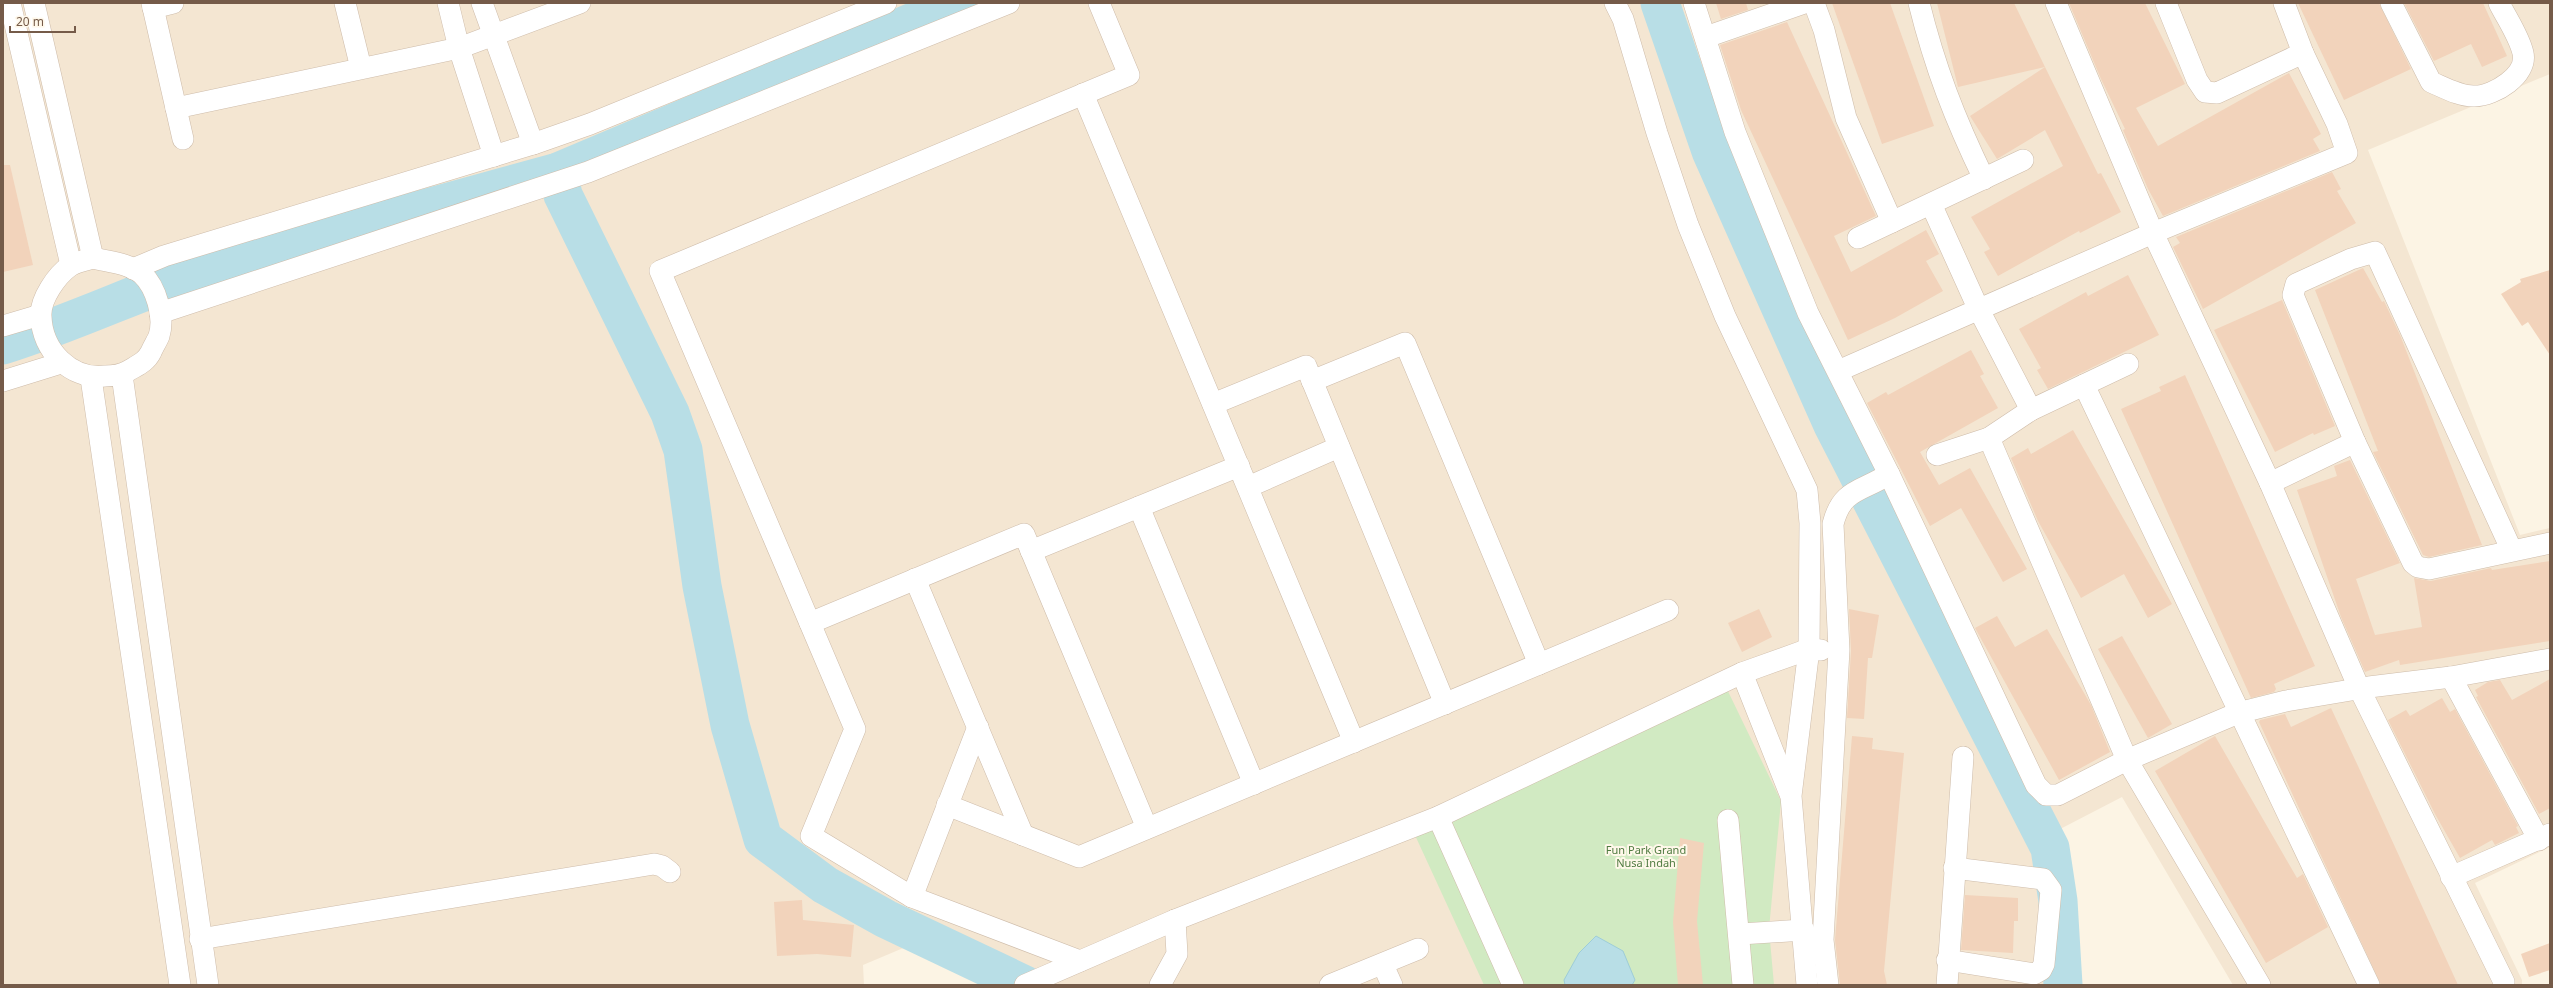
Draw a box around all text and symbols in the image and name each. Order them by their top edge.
scale bar [10,8,75,34]
text: 20 m [16,13,44,30]
park label: Fun Park Grand Nusa Indah [1606,842,1686,870]

